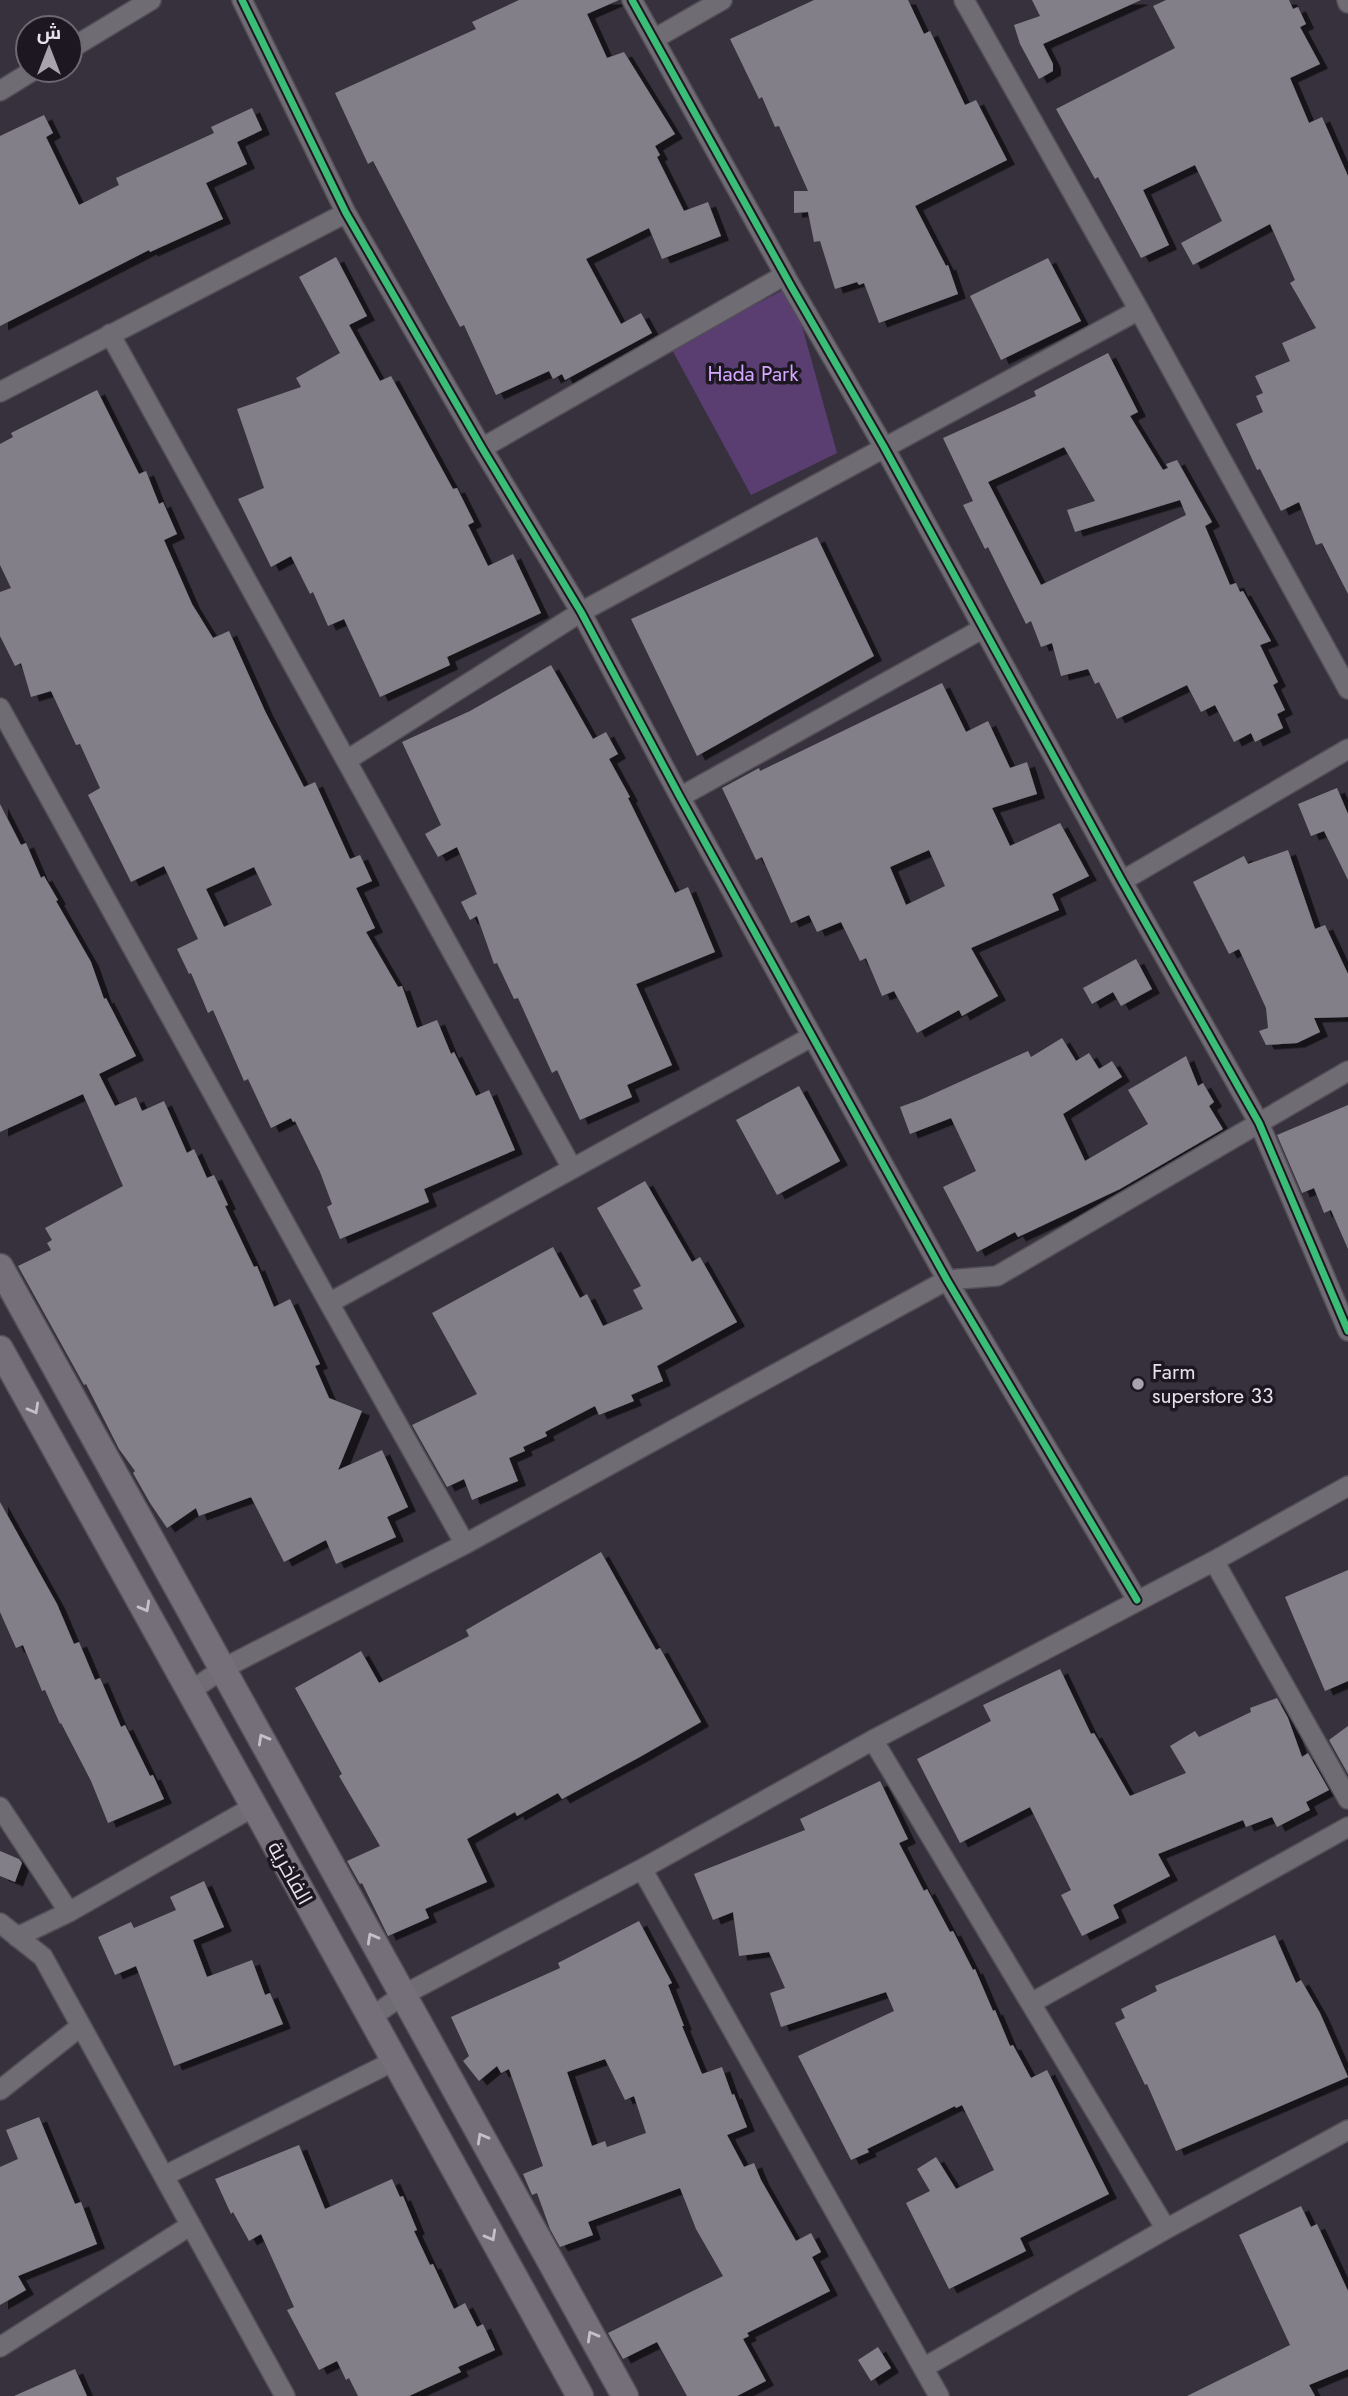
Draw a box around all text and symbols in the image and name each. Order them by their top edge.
north arrow [14,14,84,84]
text: ش [37,19,61,46]
park label: Hada Park [708,359,799,389]
place label: Farm superstore 33 [1152,1357,1273,1411]
marker: Farm superstore 33 [1130,1376,1146,1392]
one-way arrow [25,1401,38,1414]
one-way arrow [137,1600,150,1612]
one-way arrow [258,1733,271,1746]
street label: الفاخرية [260,1836,320,1910]
one-way arrow [366,1933,380,1946]
one-way arrow [477,2132,490,2145]
one-way arrow [483,2228,496,2241]
one-way arrow [587,2331,600,2344]

